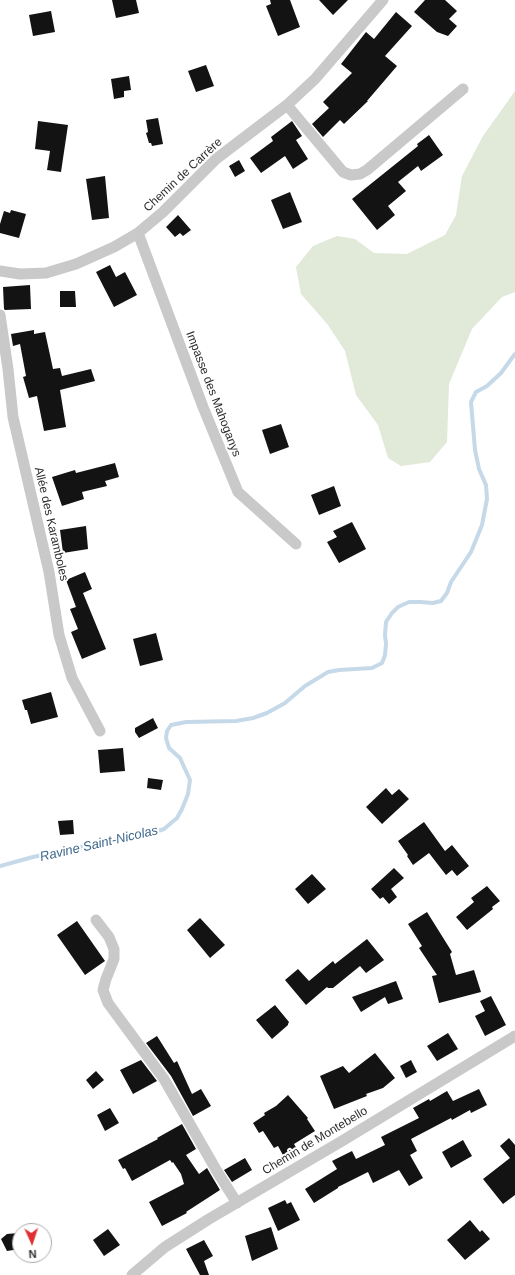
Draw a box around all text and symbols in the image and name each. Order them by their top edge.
street label: Chemin de Carrère [141,135,225,215]
street label: Impasse des Mahoganys [182,329,244,459]
street label: Allée des Karamboles [31,466,71,582]
water label: Ravine Saint-Nicolas [38,823,160,865]
street label: Chemin de Montebello [260,1104,370,1178]
north arrow [12,1223,52,1263]
text: N [28,1248,37,1260]

